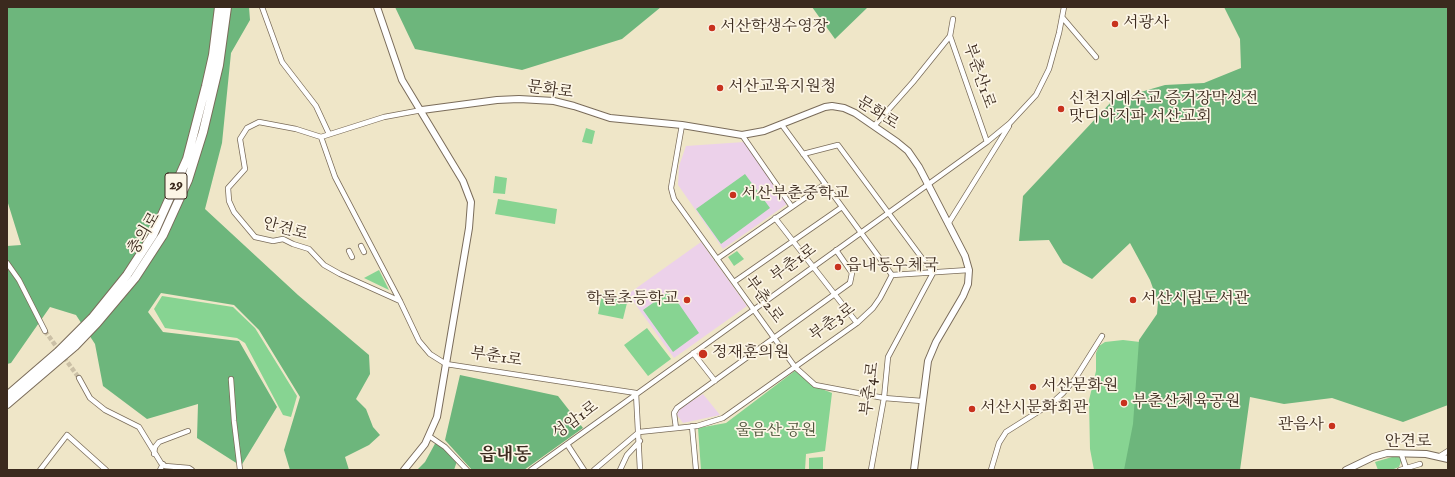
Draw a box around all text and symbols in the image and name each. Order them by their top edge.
place label: 서광사 [1123,14,1169,34]
place label: 서산학생수영장 [720,18,828,38]
marker: 서광사 [1110,19,1120,29]
marker: 서산학생수영장 [707,23,717,33]
street label: 부춘산1로 [958,41,998,111]
street label: 문화로 [526,78,574,104]
place label: 서산교육지원청 [728,78,836,98]
marker: 서산교육지원청 [715,83,725,93]
place label: 신천지예수교 증거장막성전 맛디아지파 서산교회 [1069,90,1258,128]
street label: 문화로 [852,93,902,135]
marker: 신천지예수교 증거장막성전 맛디아지파 서산교회 [1056,104,1066,114]
road number: 29 [165,173,187,199]
place label: 서산부춘중학교 [741,185,849,205]
marker: 서산부춘중학교 [728,190,738,200]
street label: 충의로 [125,209,165,259]
street label: 안견로 [260,215,310,245]
street label: 부춘1로 [767,241,821,287]
place label: 읍내동우체국 [846,257,939,277]
marker: 읍내동우체국 [833,262,843,272]
street label: 부춘2로 [739,273,787,327]
place label: 학돌초등학교 [586,290,679,310]
place label: 서산시립도서관 [1141,290,1249,310]
marker: 학돌초등학교 [682,295,692,305]
marker: 서산시립도서관 [1128,295,1138,305]
street label: 부춘3로 [806,300,860,346]
street label: 부춘1로 [469,344,523,372]
place label: 정재훈의원 [712,344,789,364]
marker: 정재훈의원 [697,348,709,360]
street label: 부춘4로 [858,361,884,417]
place label: 서산문화원 [1041,377,1118,397]
marker: 서산문화원 [1028,382,1038,392]
place label: 부춘산체육공원 [1132,393,1240,413]
street label: 성암1로 [549,398,603,444]
marker: 부춘산체육공원 [1119,398,1129,408]
place label: 서산시문화회관 [980,399,1088,419]
marker: 서산시문화회관 [967,404,977,414]
place label: 관음사 [1278,416,1324,436]
marker: 관음사 [1327,421,1337,431]
park label: 울음산 공원 [736,422,816,442]
street label: 안견로 [1385,433,1431,453]
district label: 읍내동 [479,445,531,467]

